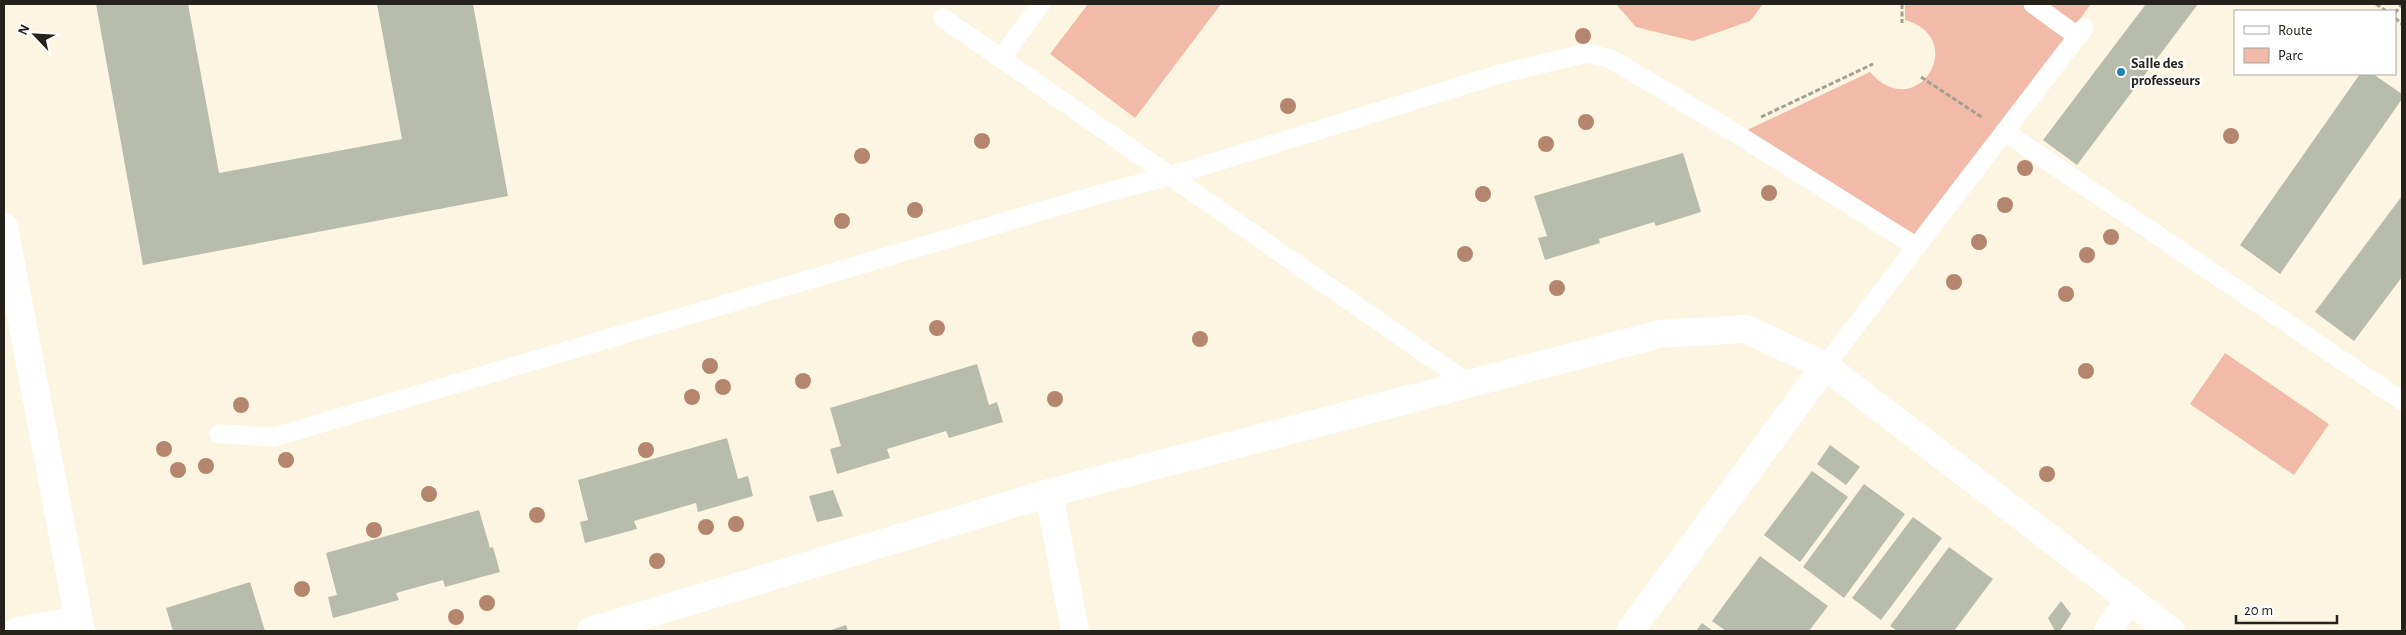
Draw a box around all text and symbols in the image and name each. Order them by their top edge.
north arrow [10,10,60,60]
legend [2234,10,2396,75]
text: N [16,23,33,37]
text: Route [2278,23,2312,38]
text: Parc [2278,48,2303,63]
place label: Salle des professeurs [2131,56,2200,88]
marker: Salle des professeurs [2115,66,2127,78]
scale bar [2236,592,2337,624]
text: 20 m [2244,603,2273,618]

